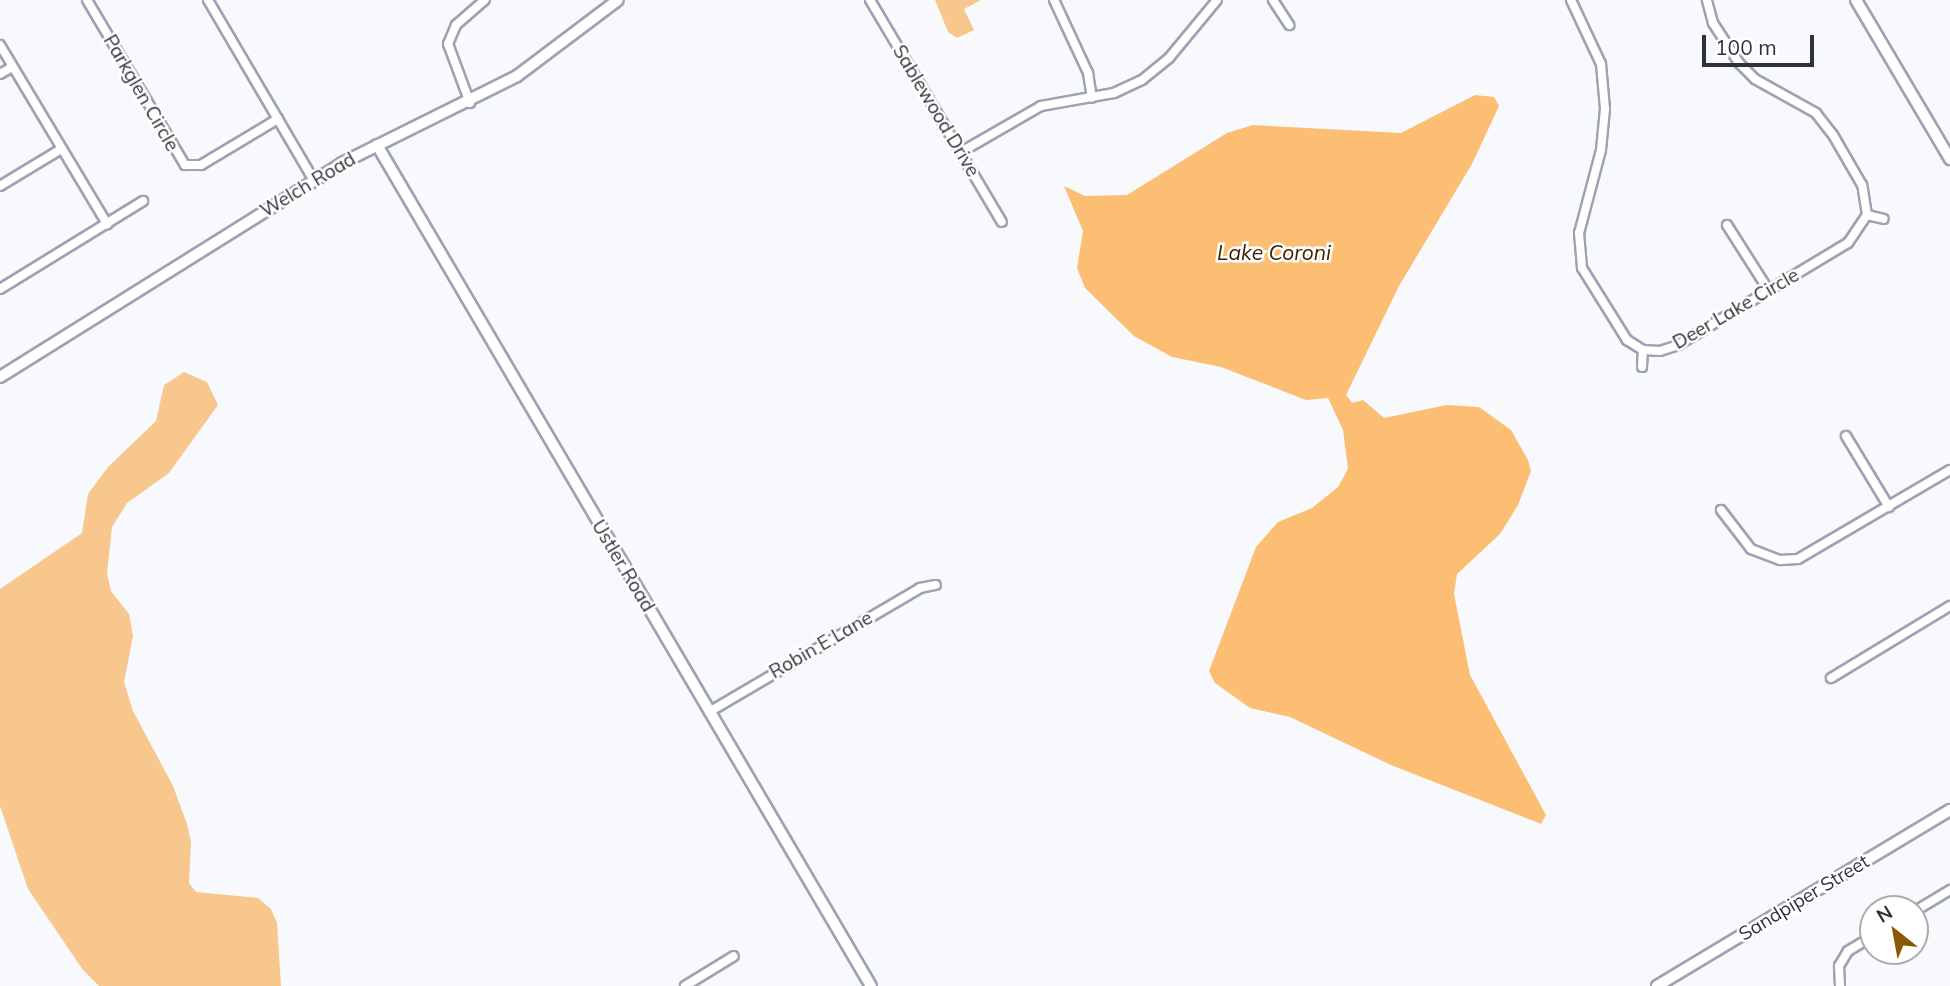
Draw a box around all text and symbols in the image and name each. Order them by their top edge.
scale bar [1705,21,1817,65]
street label: Parkglen Circle [98,31,184,155]
text: 100 m [1715,34,1777,60]
street label: Sablewood Drive [888,41,984,181]
street label: Welch Road [256,148,360,222]
water label: Lake Coroni [1217,239,1331,265]
street label: Deer Lake Circle [1669,264,1803,354]
street label: Ustler Road [587,516,659,616]
street label: Robin E Lane [765,606,877,684]
street label: Sandpiper Street [1735,850,1873,946]
north arrow [1859,895,1929,965]
text: N [1872,900,1897,928]

